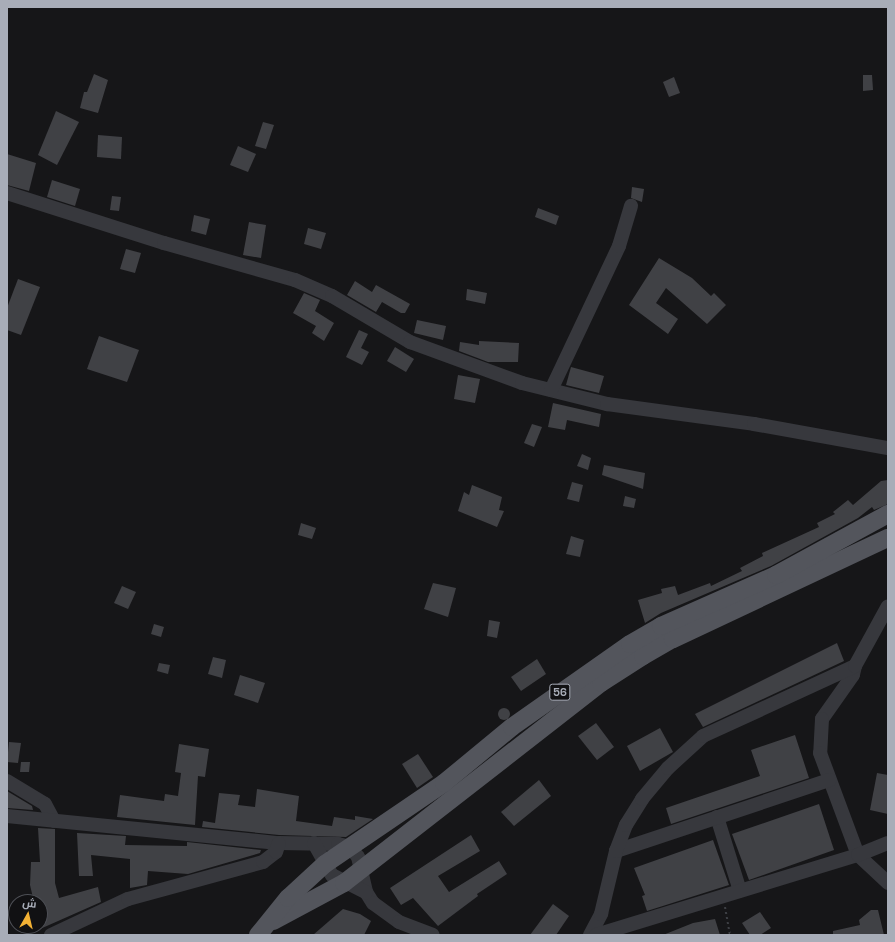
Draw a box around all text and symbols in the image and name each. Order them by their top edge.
road number: 56 [549,683,571,701]
north arrow [8,894,48,934]
text: ش [22,895,37,911]

